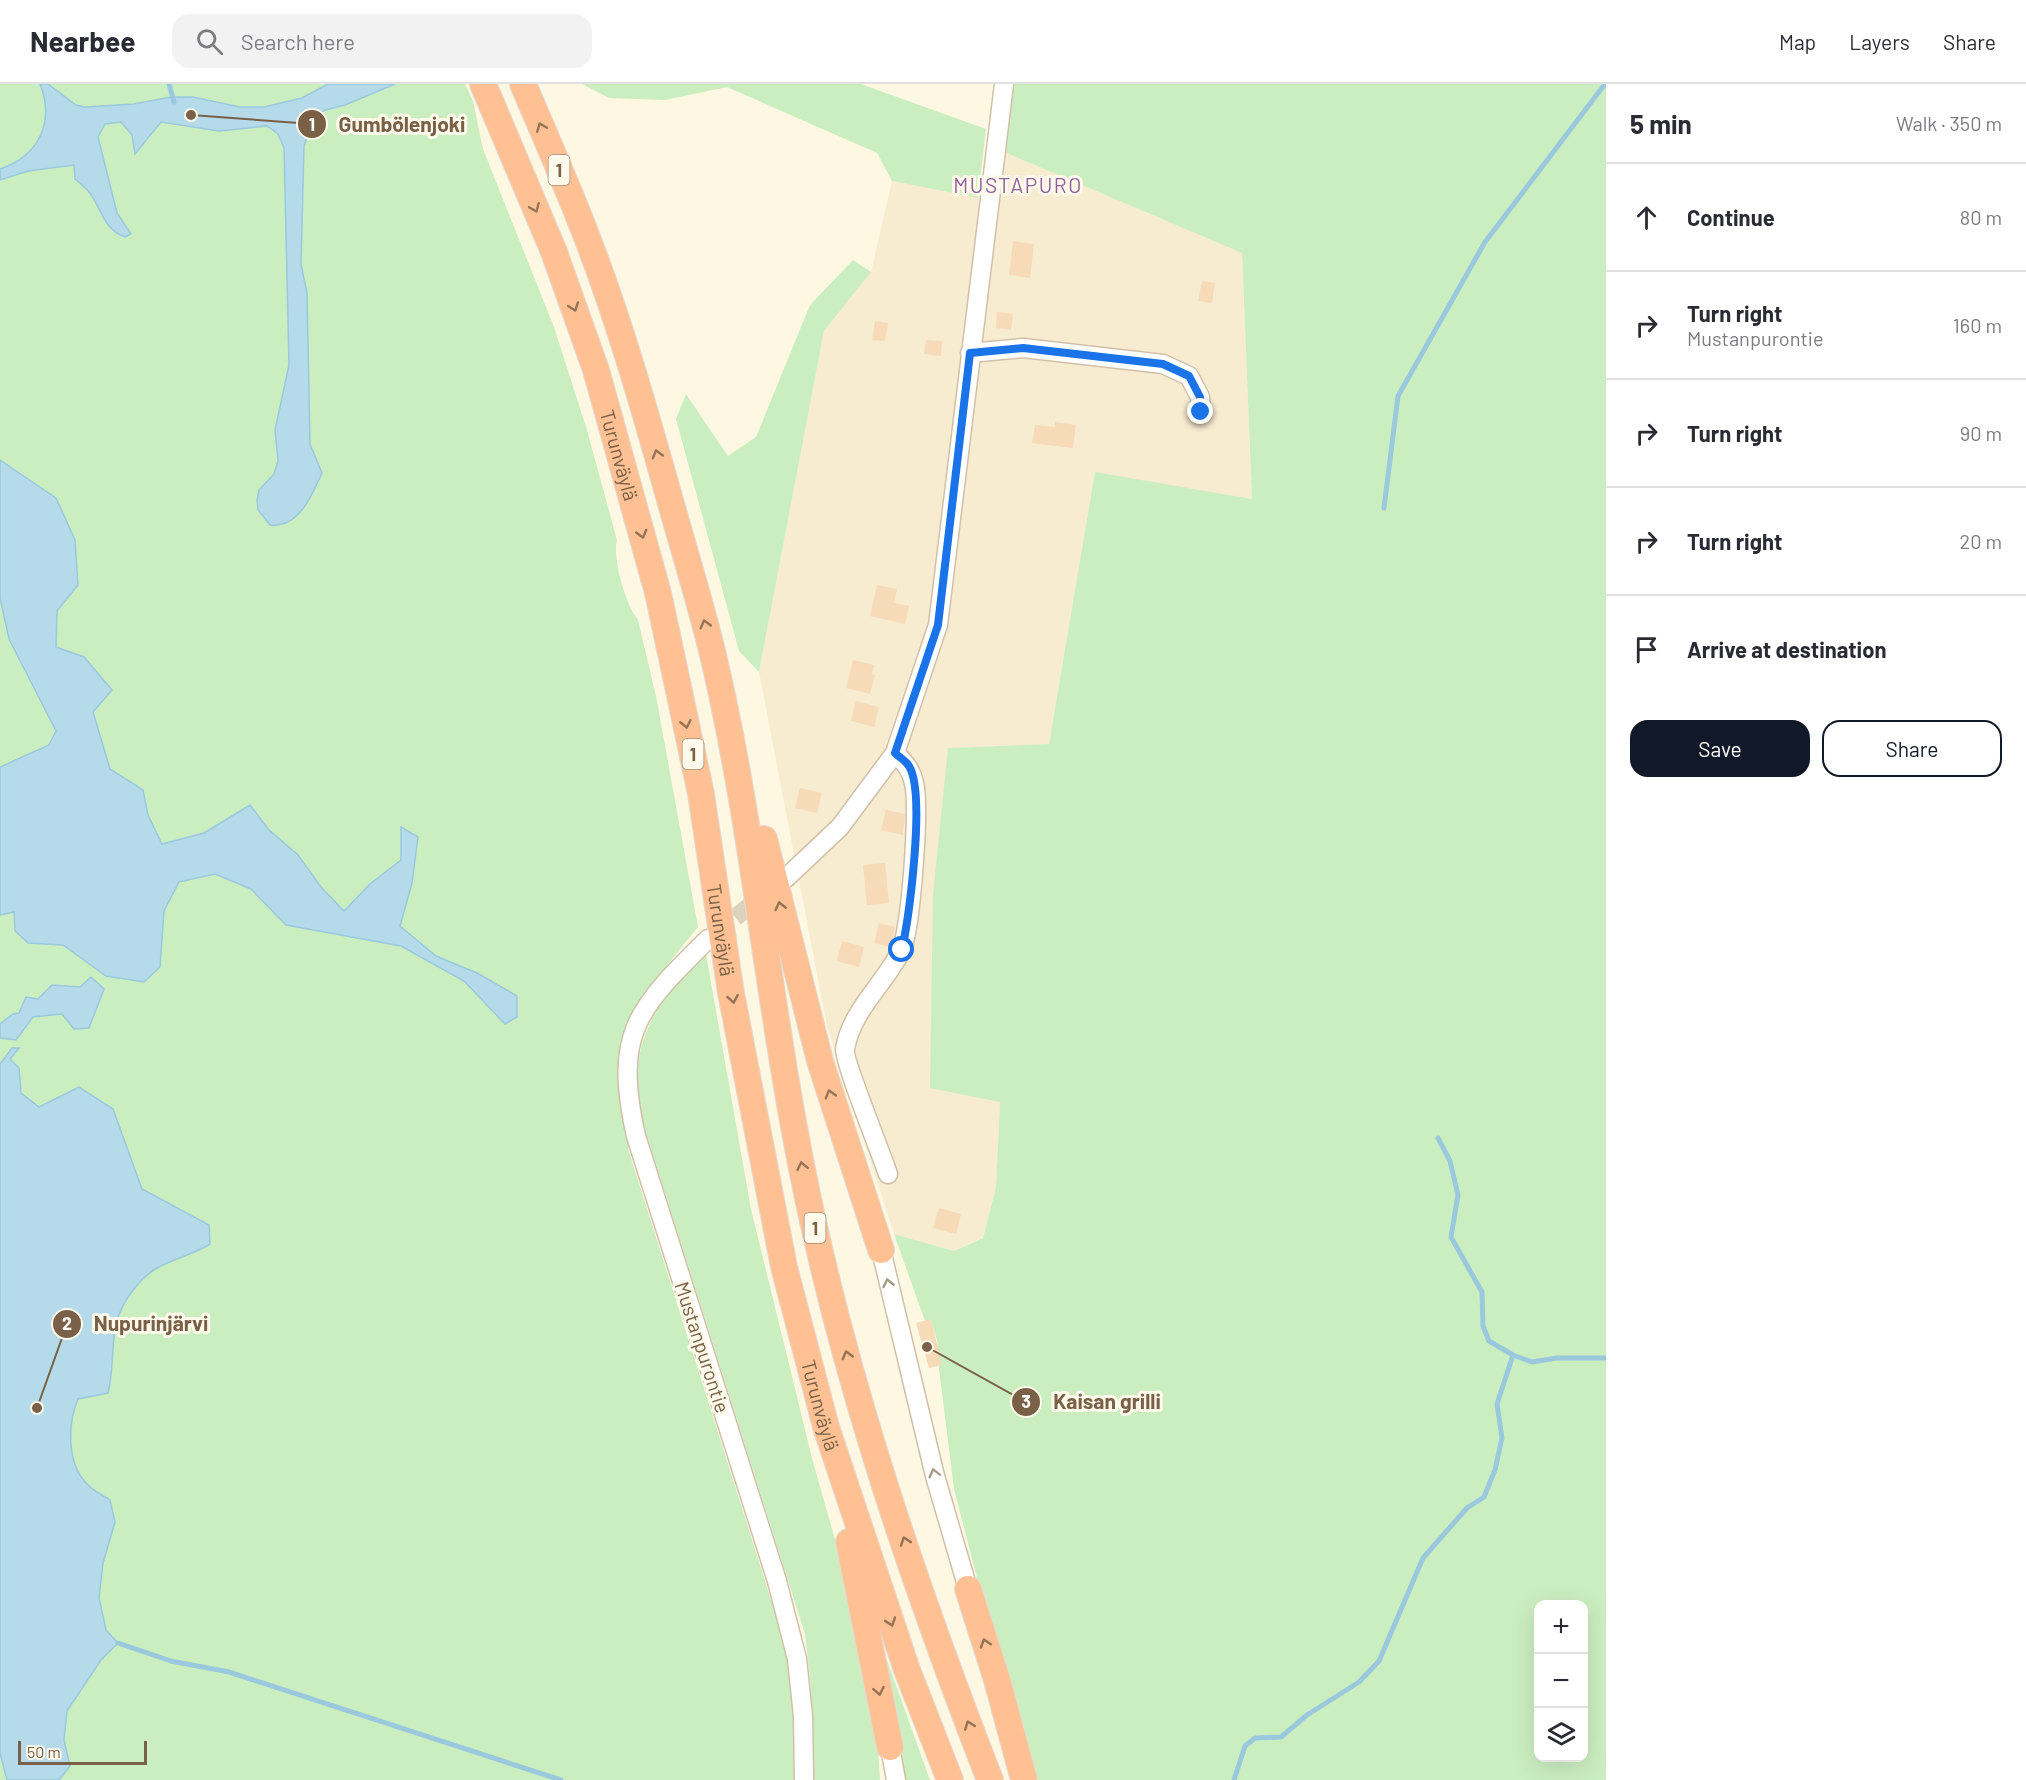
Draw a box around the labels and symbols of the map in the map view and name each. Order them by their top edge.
callout: Gumbölenjoki [297,105,478,144]
text: Gumbölenjoki [339,111,465,136]
text: 1 [309,113,315,135]
one-way arrow [536,123,548,134]
road number: 1 [548,155,570,185]
district label: MUSTAPURO [953,172,1083,197]
one-way arrow [528,202,540,213]
one-way arrow [566,301,579,312]
route end [1187,398,1213,424]
street label: Turunväylä [596,407,644,503]
one-way arrow [652,449,664,460]
one-way arrow [635,528,647,539]
one-way arrow [699,619,712,629]
one-way arrow [679,719,692,729]
road number: 1 [682,739,704,769]
street label: Turunväylä [703,882,740,978]
one-way arrow [774,901,787,911]
route start [888,936,914,962]
one-way arrow [726,994,738,1004]
one-way arrow [825,1089,837,1100]
one-way arrow [796,1161,809,1171]
road number: 1 [804,1213,826,1243]
street label: Mustanpurontie [670,1278,736,1416]
one-way arrow [883,1278,896,1288]
callout: Nupurinjärvi [52,1304,220,1343]
text: Nupurinjärvi [94,1310,208,1335]
text: 2 [62,1312,72,1334]
one-way arrow [842,1350,855,1360]
street label: Turunväylä [797,1357,845,1454]
callout: Kaisan grilli [1011,1382,1172,1421]
text: Kaisan grilli [1053,1388,1161,1413]
text: 3 [1021,1390,1031,1412]
one-way arrow [928,1468,941,1478]
one-way arrow [899,1536,912,1547]
one-way arrow [883,1617,896,1627]
one-way arrow [980,1638,992,1649]
one-way arrow [872,1685,885,1695]
one-way arrow [964,1721,976,1732]
scale bar [18,1738,147,1766]

